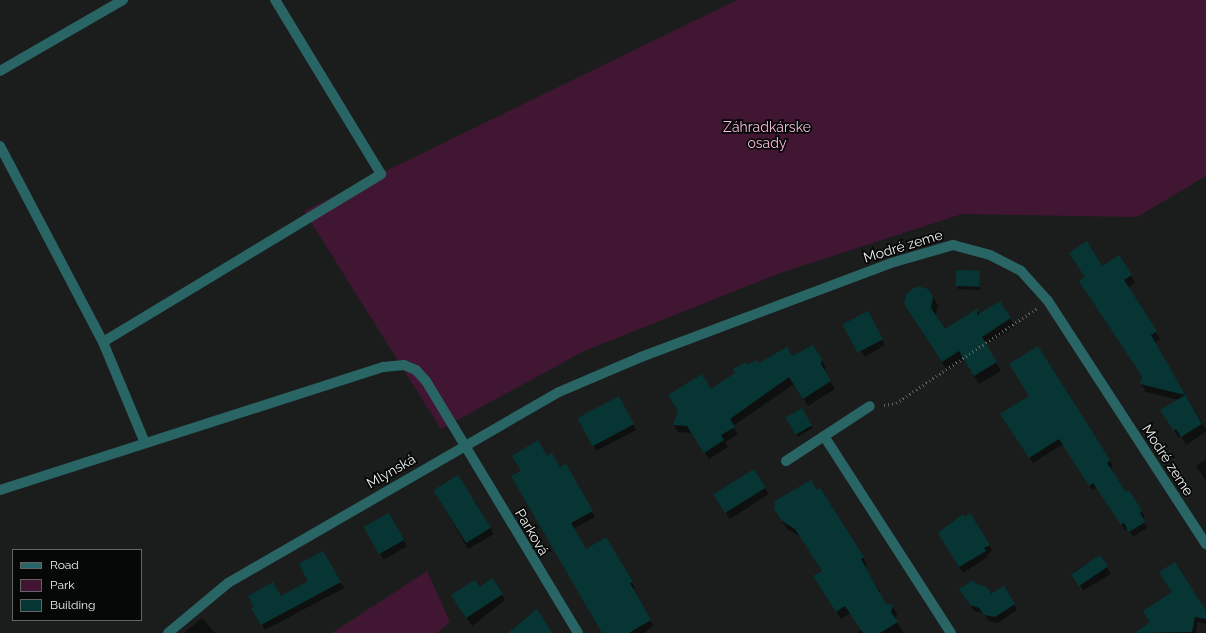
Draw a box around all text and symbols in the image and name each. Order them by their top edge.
park label: Záhradkárske osady [723,119,811,152]
street label: Modré zeme [861,226,945,266]
street label: Modré zeme [1139,421,1197,499]
street label: Mlynská [364,450,418,492]
street label: Parková [512,506,552,558]
legend [12,549,142,621]
text: Road [50,558,79,572]
text: Park [50,578,75,592]
text: Building [50,598,96,612]

